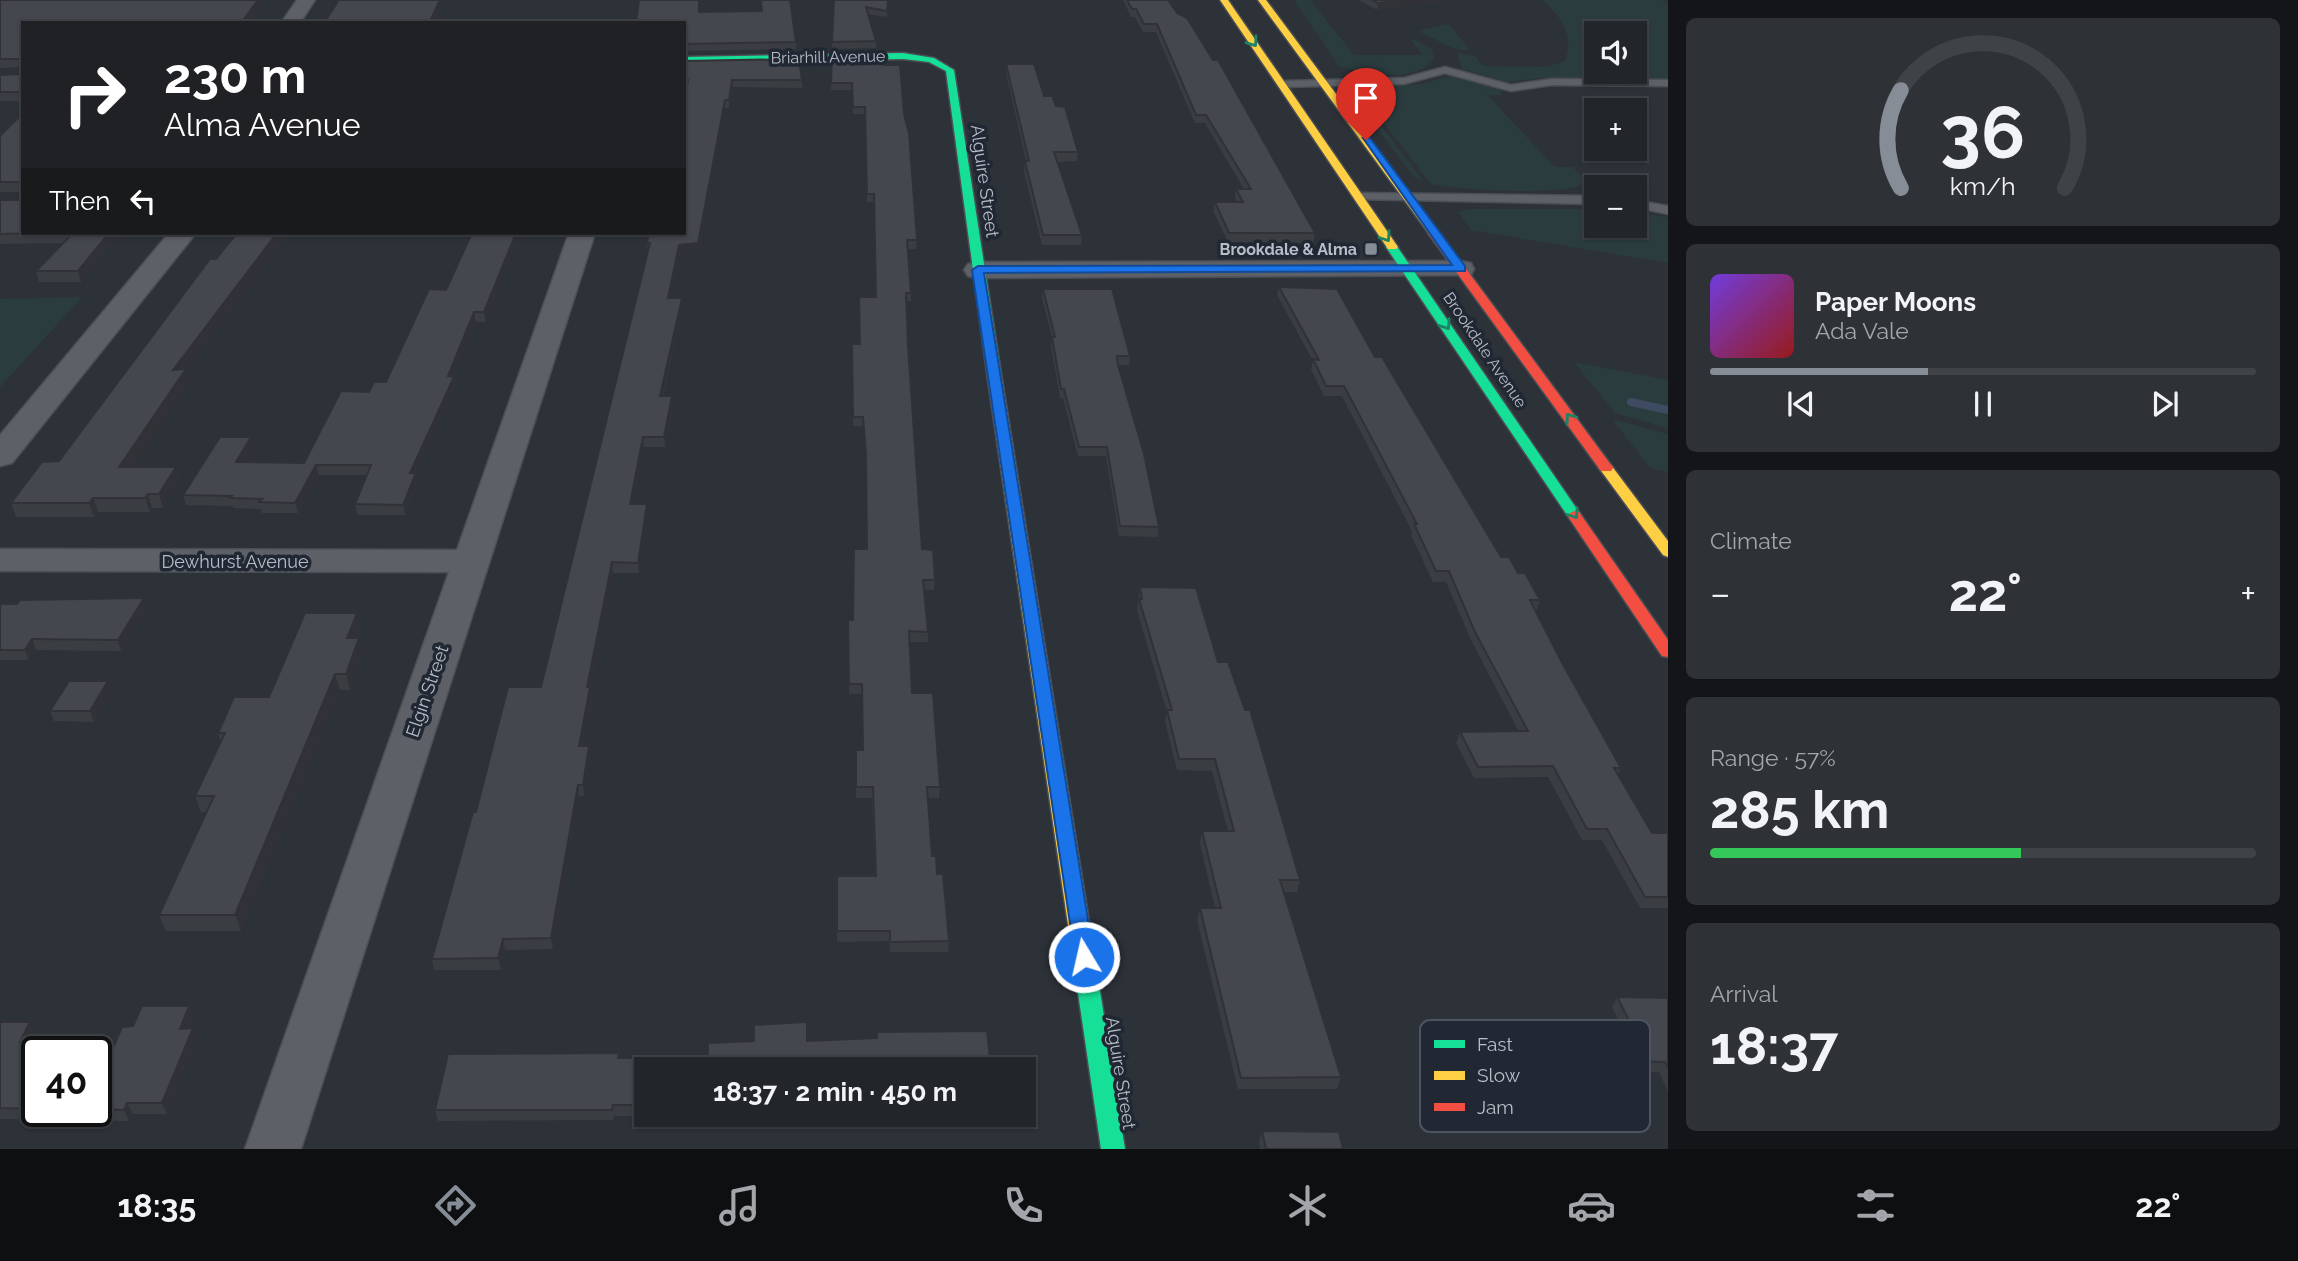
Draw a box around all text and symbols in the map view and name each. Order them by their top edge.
map controls [1584,21,1647,238]
button: sound [1584,21,1647,84]
one-way arrow [1245,34,1257,47]
street label: Briarhill Avenue [770,46,886,68]
text: 230 m [164,47,306,104]
icon: right [49,49,140,140]
pin [1336,68,1396,140]
icon: arrive [1347,79,1385,117]
text: 36 [1941,90,2025,175]
button: + [1584,98,1647,161]
text: Alma Avenue [164,106,361,143]
street label: Alguire Street [967,123,1003,239]
text: km/h [1950,171,2016,201]
button: − [1584,175,1647,238]
icon: left [124,182,162,220]
text: Then [49,186,110,216]
one-way arrow [1378,229,1390,242]
place label: Brookdale & Alma [1220,240,1357,259]
marker: Brookdale & Alma [1363,241,1379,257]
text: Paper Moons [1815,287,1976,317]
street label: Brookdale Avenue [1439,289,1531,411]
one-way arrow [1438,317,1450,330]
text: Ada Vale [1815,317,1909,344]
icon: previous [1782,385,1820,423]
icon: pause [1964,385,2002,423]
icon: next [2146,385,2184,423]
one-way arrow [1566,413,1578,425]
one-way arrow [1566,506,1579,519]
text: Climate [1710,527,1792,554]
street label: Dewhurst Avenue [161,551,309,572]
text: 22° [1949,562,2022,623]
text: − [1710,571,1730,616]
text: + [2240,571,2256,616]
street label: Elgin Street [401,642,453,740]
text: Range · 57% [1710,744,1836,771]
text: 285 km [1710,779,1889,840]
position arrow [1047,920,1121,994]
text: Arrival [1710,980,1777,1007]
street label: Alguire Street [1102,1015,1140,1131]
text: 18:37 [1710,1015,1838,1076]
legend [1420,1020,1650,1132]
text: Fast [1477,1033,1513,1055]
speed limit sign: 40 [21,1036,112,1127]
text: Slow [1477,1064,1521,1086]
text: 18:37 · 2 min · 450 m [713,1077,957,1107]
text: Jam [1477,1096,1514,1118]
icon: directions [431,1181,480,1230]
icon: music [715,1181,764,1230]
icon: phone [999,1181,1048,1230]
icon: climate [1283,1181,1332,1230]
icon: car [1567,1181,1616,1230]
icon: filters [1851,1181,1900,1230]
text: 18:35 [118,1187,196,1224]
text: 22° [2135,1187,2180,1224]

